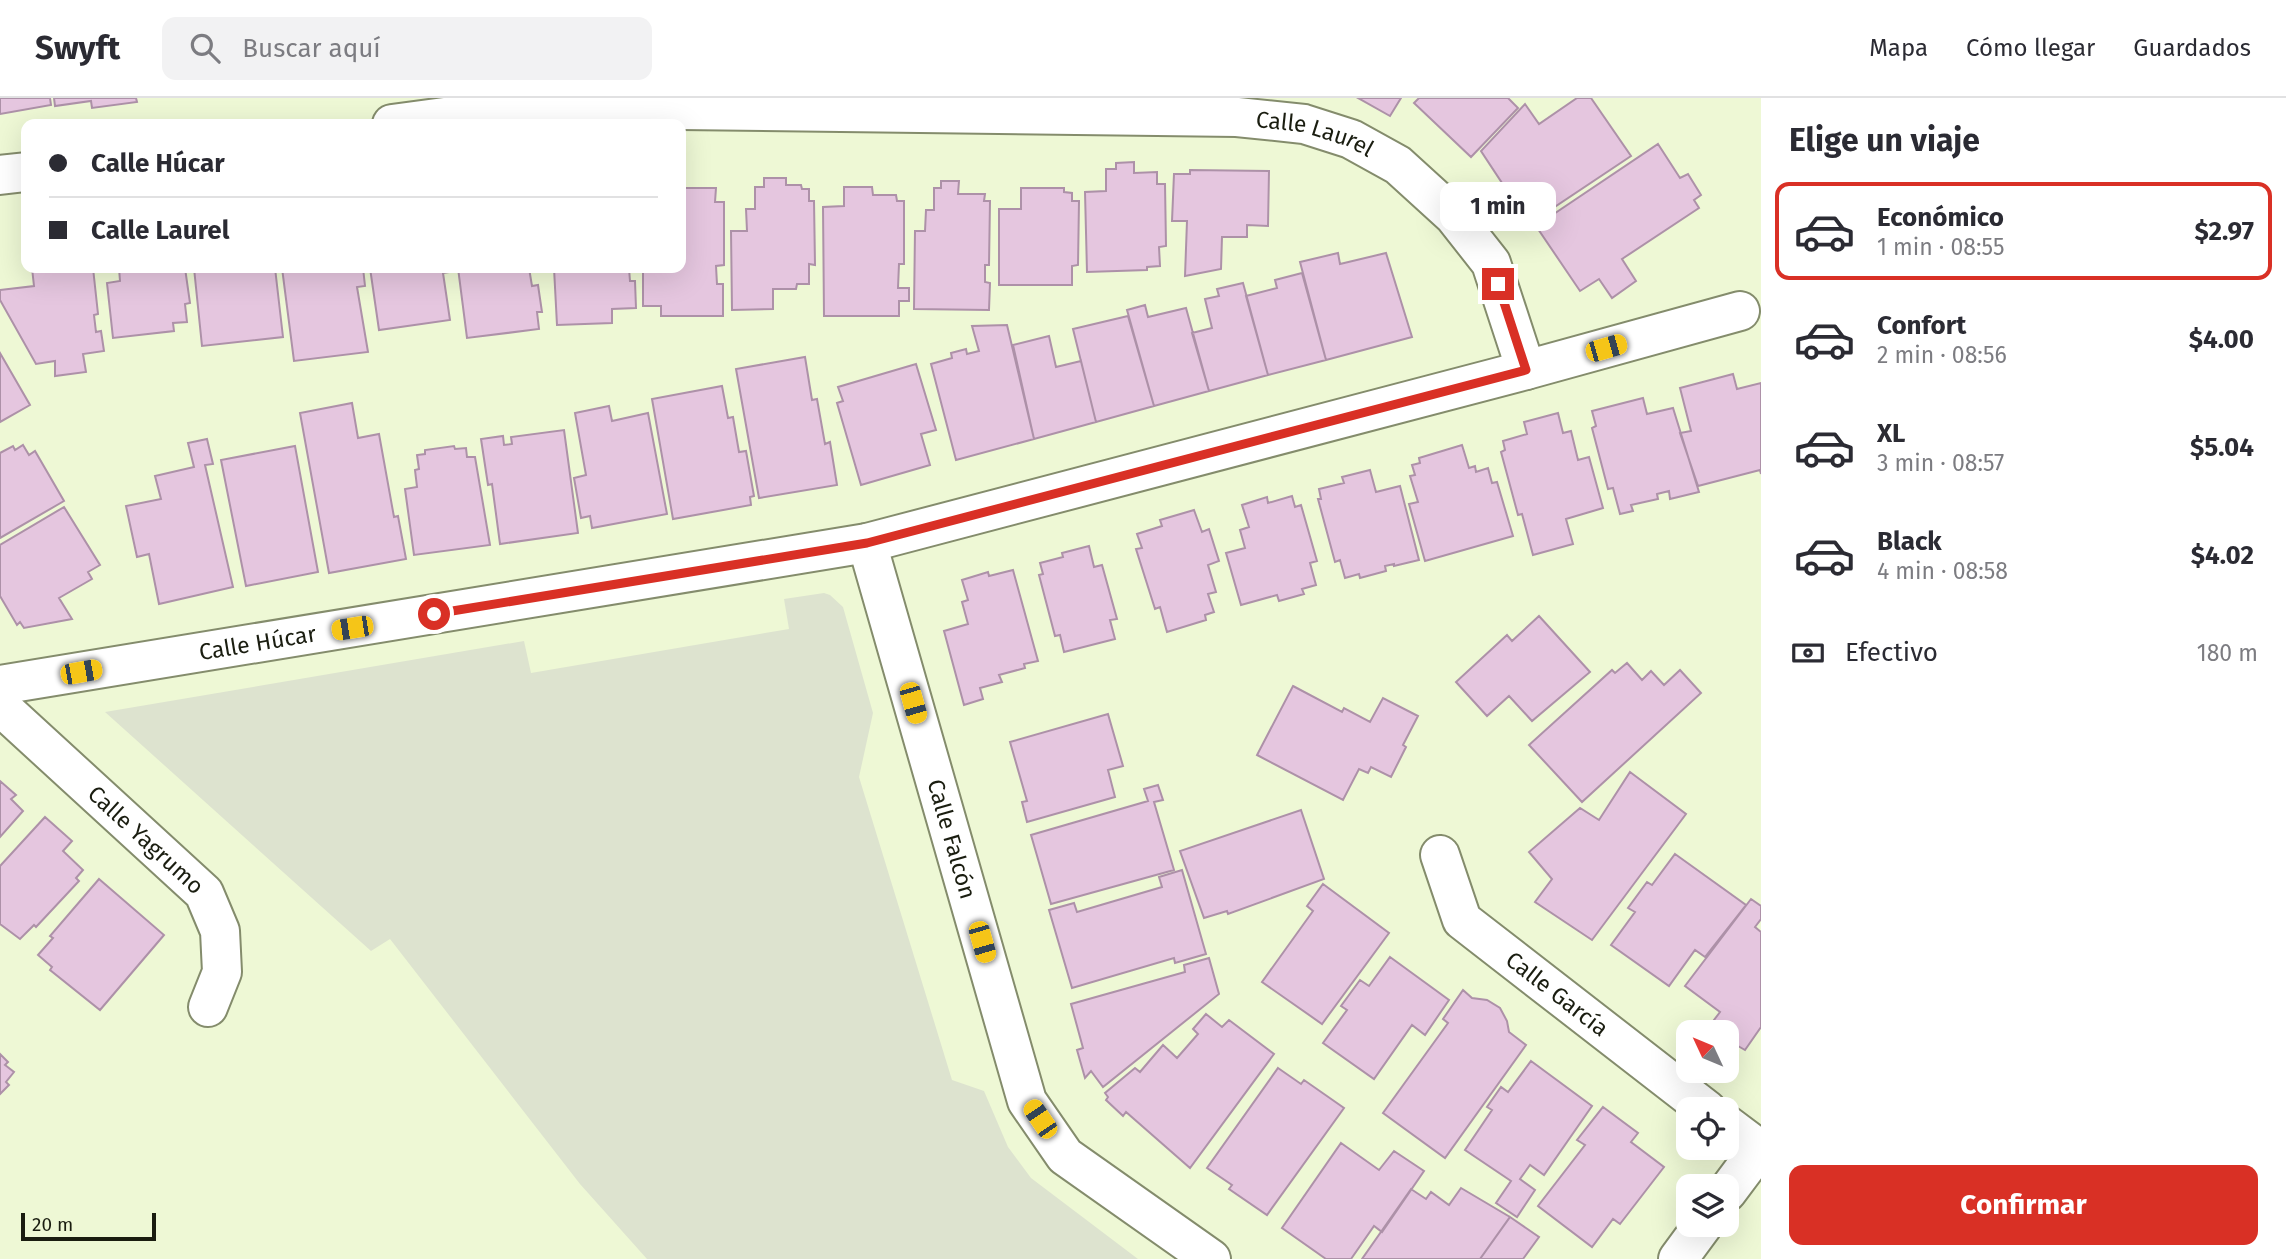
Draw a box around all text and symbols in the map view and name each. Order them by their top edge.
search box [162,17,652,80]
text: Swyft [35,28,120,68]
icon: search [186,29,224,67]
text: Buscar aquí [242,33,381,64]
text: Mapa [1869,34,1928,62]
text: Cómo llegar [1966,34,2095,62]
text: Guardados [2133,34,2251,62]
street label: Calle Laurel [1255,105,1379,163]
text: Elige un viaje [1789,121,1980,159]
text: Calle Húcar [91,148,225,179]
callout: 1 min [1440,183,1556,232]
text: 1 min [1470,192,1526,220]
icon: car [1793,200,1856,263]
text: Económico [1877,202,2004,233]
text: Calle Laurel [91,215,229,246]
text: $2.97 [2194,216,2254,247]
text: 1 min · 08:55 [1877,233,2005,261]
route end [1482,268,1514,300]
icon: car [1793,308,1856,371]
text: Confort [1877,310,1966,341]
text: $4.00 [2189,324,2254,355]
car [1583,332,1630,364]
text: 2 min · 08:56 [1877,341,2007,369]
icon: car [1793,416,1856,479]
text: XL [1877,418,1905,449]
text: $5.04 [2190,432,2254,463]
text: 3 min · 08:57 [1877,449,2004,477]
icon: car [1793,524,1856,587]
text: Black [1877,526,1942,557]
text: $4.02 [2191,540,2254,571]
text: 4 min · 08:58 [1877,557,2008,585]
route start [418,598,450,630]
car [330,614,375,642]
street label: Calle Húcar [197,619,318,666]
icon: cash [1789,634,1827,672]
text: Efectivo [1845,637,1938,668]
text: 180 m [2197,639,2258,667]
car [59,658,104,686]
car [898,680,929,726]
street label: Calle Falcón [921,776,982,902]
street label: Calle Yagrumo [82,780,210,900]
car [967,919,998,965]
street label: Calle García [1500,945,1614,1042]
north arrow [1676,1020,1740,1083]
map controls [1676,1020,1739,1237]
car [1020,1096,1061,1142]
button: locate [1676,1097,1739,1160]
button: Confirmar [1789,1165,2258,1245]
button: layers [1676,1174,1739,1237]
scale bar [21,1210,156,1242]
text: 20 m [32,1213,73,1236]

